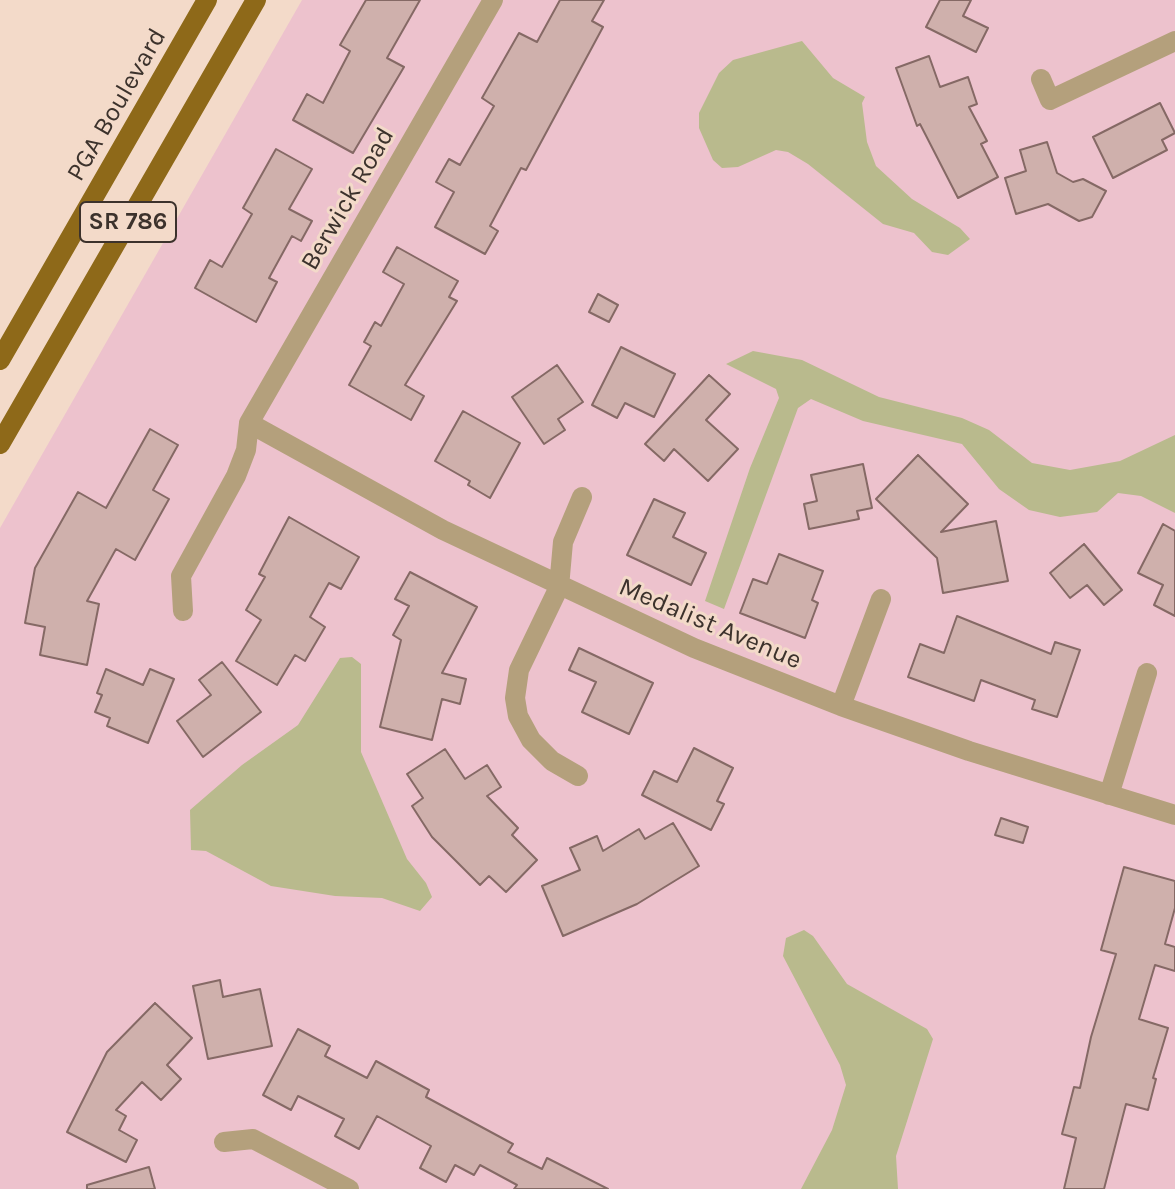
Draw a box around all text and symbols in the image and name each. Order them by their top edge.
street label: PGA Boulevard [61,23,173,187]
street label: Berwick Road [295,122,401,276]
road number: SR 786 [80,202,176,242]
street label: Medalist Avenue [614,571,806,677]

